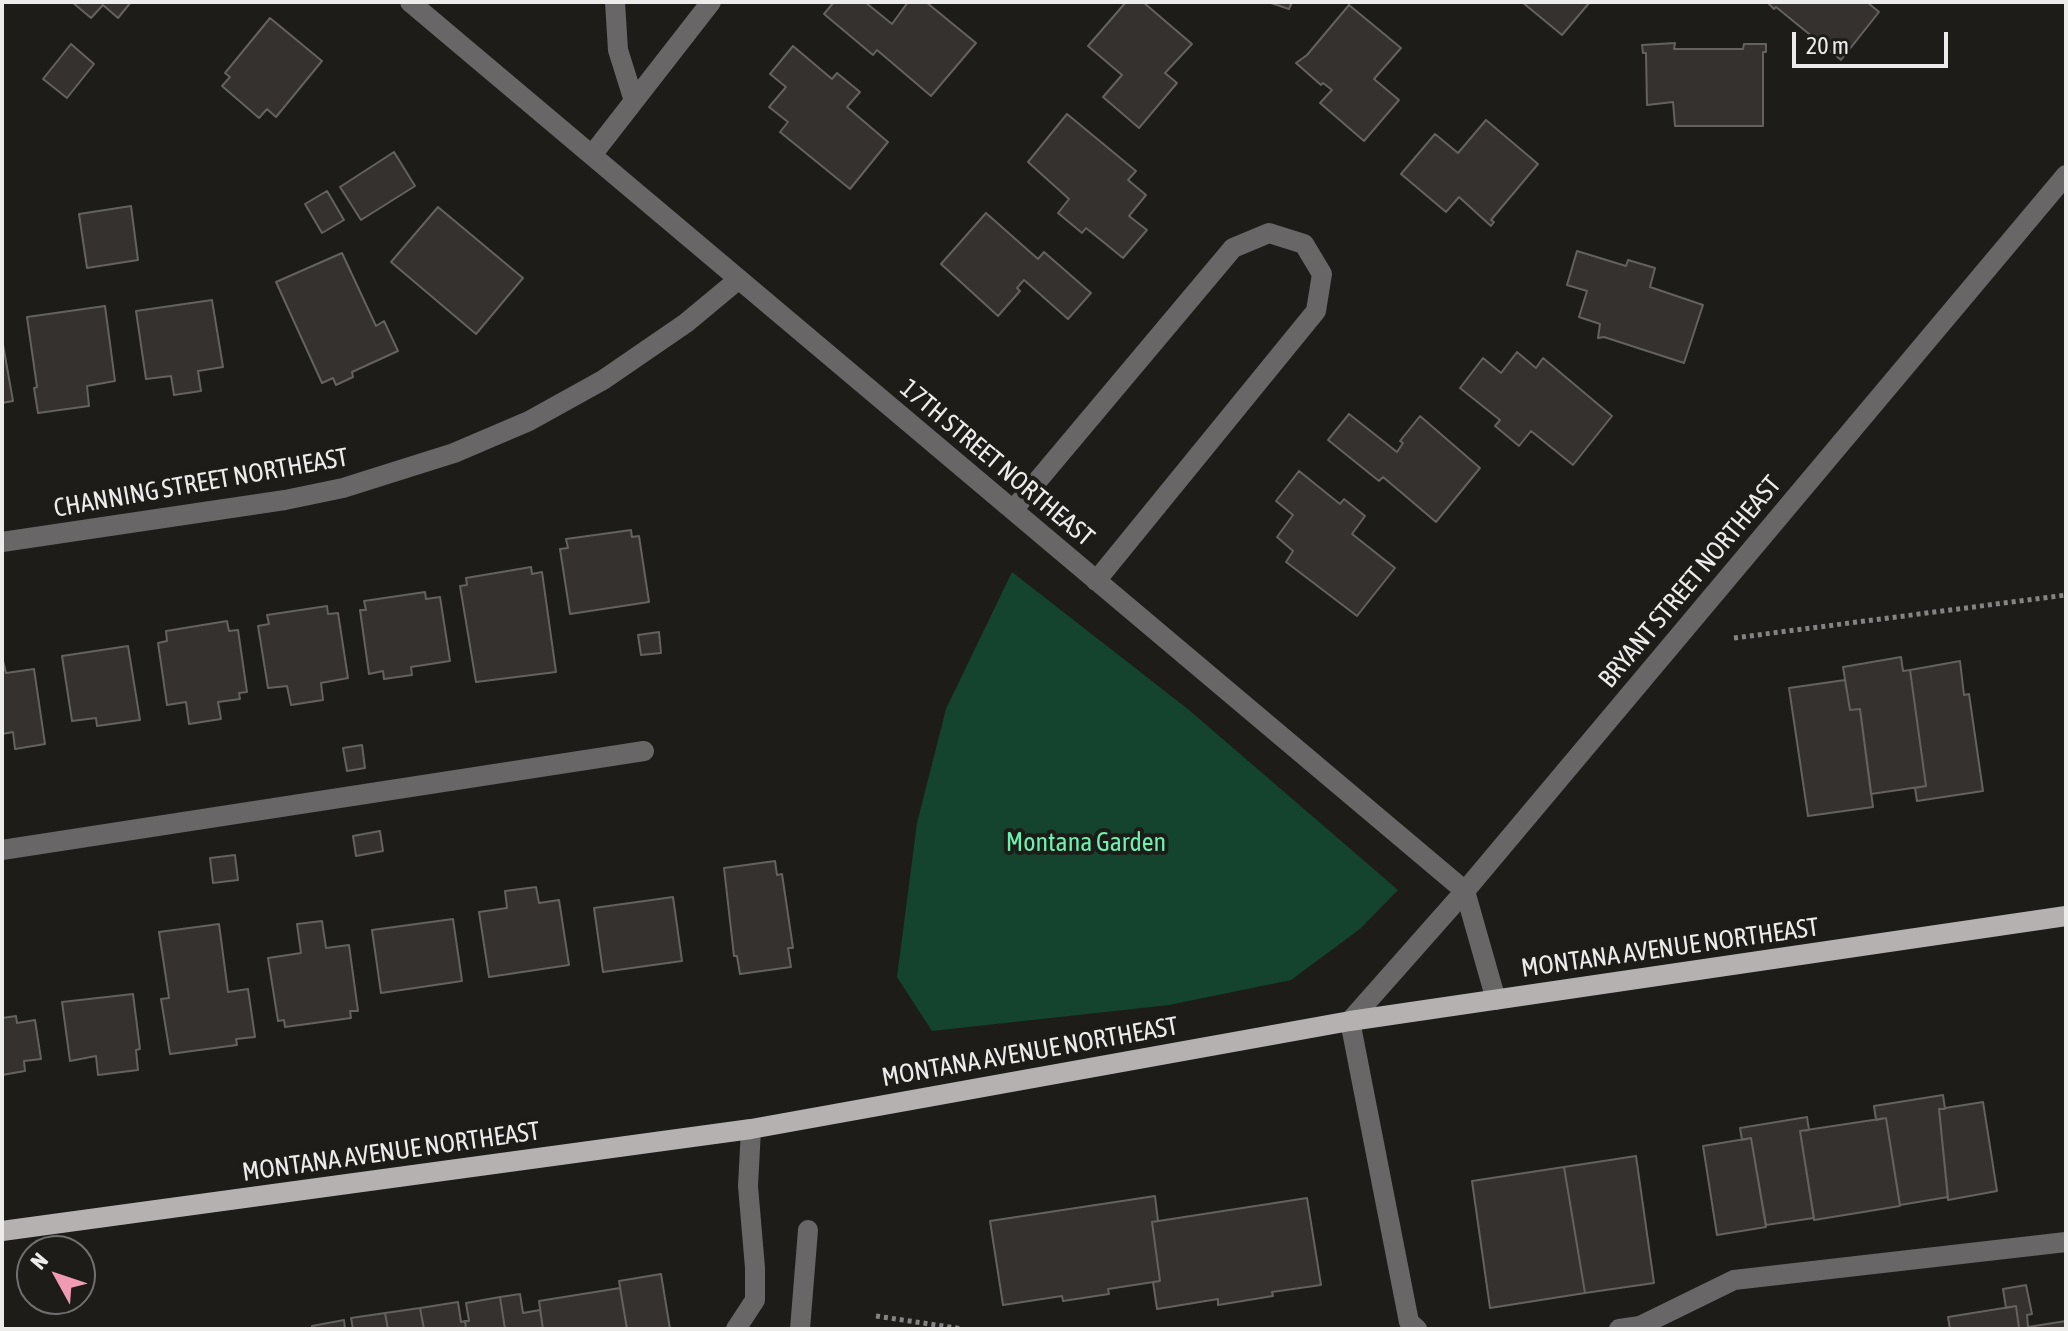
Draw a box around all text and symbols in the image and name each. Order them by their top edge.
scale bar [1796,16,1952,66]
text: 20 m [1806,32,1849,59]
street label: 17TH STREET NORTHEAST [894,373,1100,553]
street label: CHANNING STREET NORTHEAST [51,442,351,524]
street label: BRYANT STREET NORTHEAST [1592,470,1788,694]
park label: Montana Garden [1006,827,1166,859]
street label: MONTANA AVENUE NORTHEAST [1519,912,1821,984]
street label: MONTANA AVENUE NORTHEAST [879,1011,1181,1093]
street label: MONTANA AVENUE NORTHEAST [240,1116,542,1188]
north arrow [16,1235,96,1315]
text: N [25,1248,53,1274]

